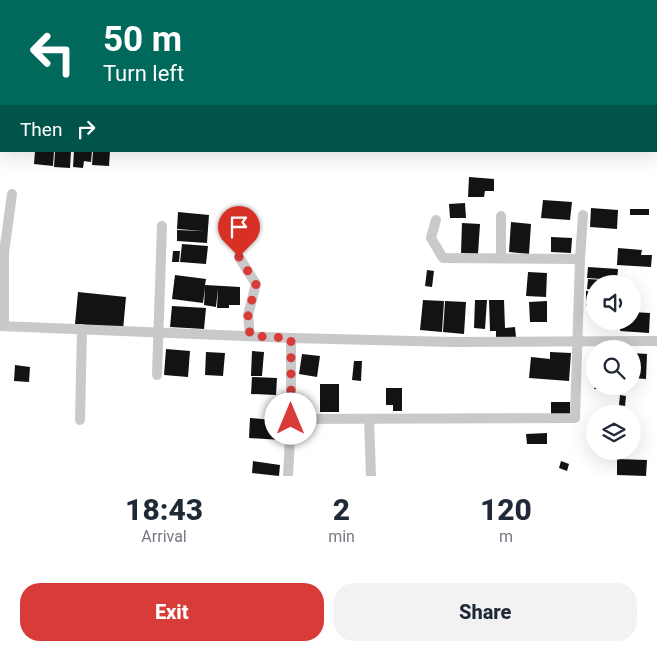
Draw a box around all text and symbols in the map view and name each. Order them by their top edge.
text: 50 m [103,19,182,60]
icon: left [20,20,85,85]
text: Turn left [103,61,184,86]
icon: right [72,115,100,143]
text: Then [20,118,62,141]
pin [218,206,260,257]
icon: arrive [225,213,253,241]
map controls [586,275,641,460]
button: sound [586,275,641,330]
button: search [586,340,641,395]
position arrow [264,392,316,444]
button: layers [586,405,641,460]
text: 18:43 [125,492,203,527]
text: 2 [333,492,350,527]
text: 120 [480,492,532,527]
text: Arrival [141,527,187,546]
text: min [328,527,355,546]
text: m [499,527,513,546]
button: Exit [20,583,324,641]
button: Share [334,583,637,641]

